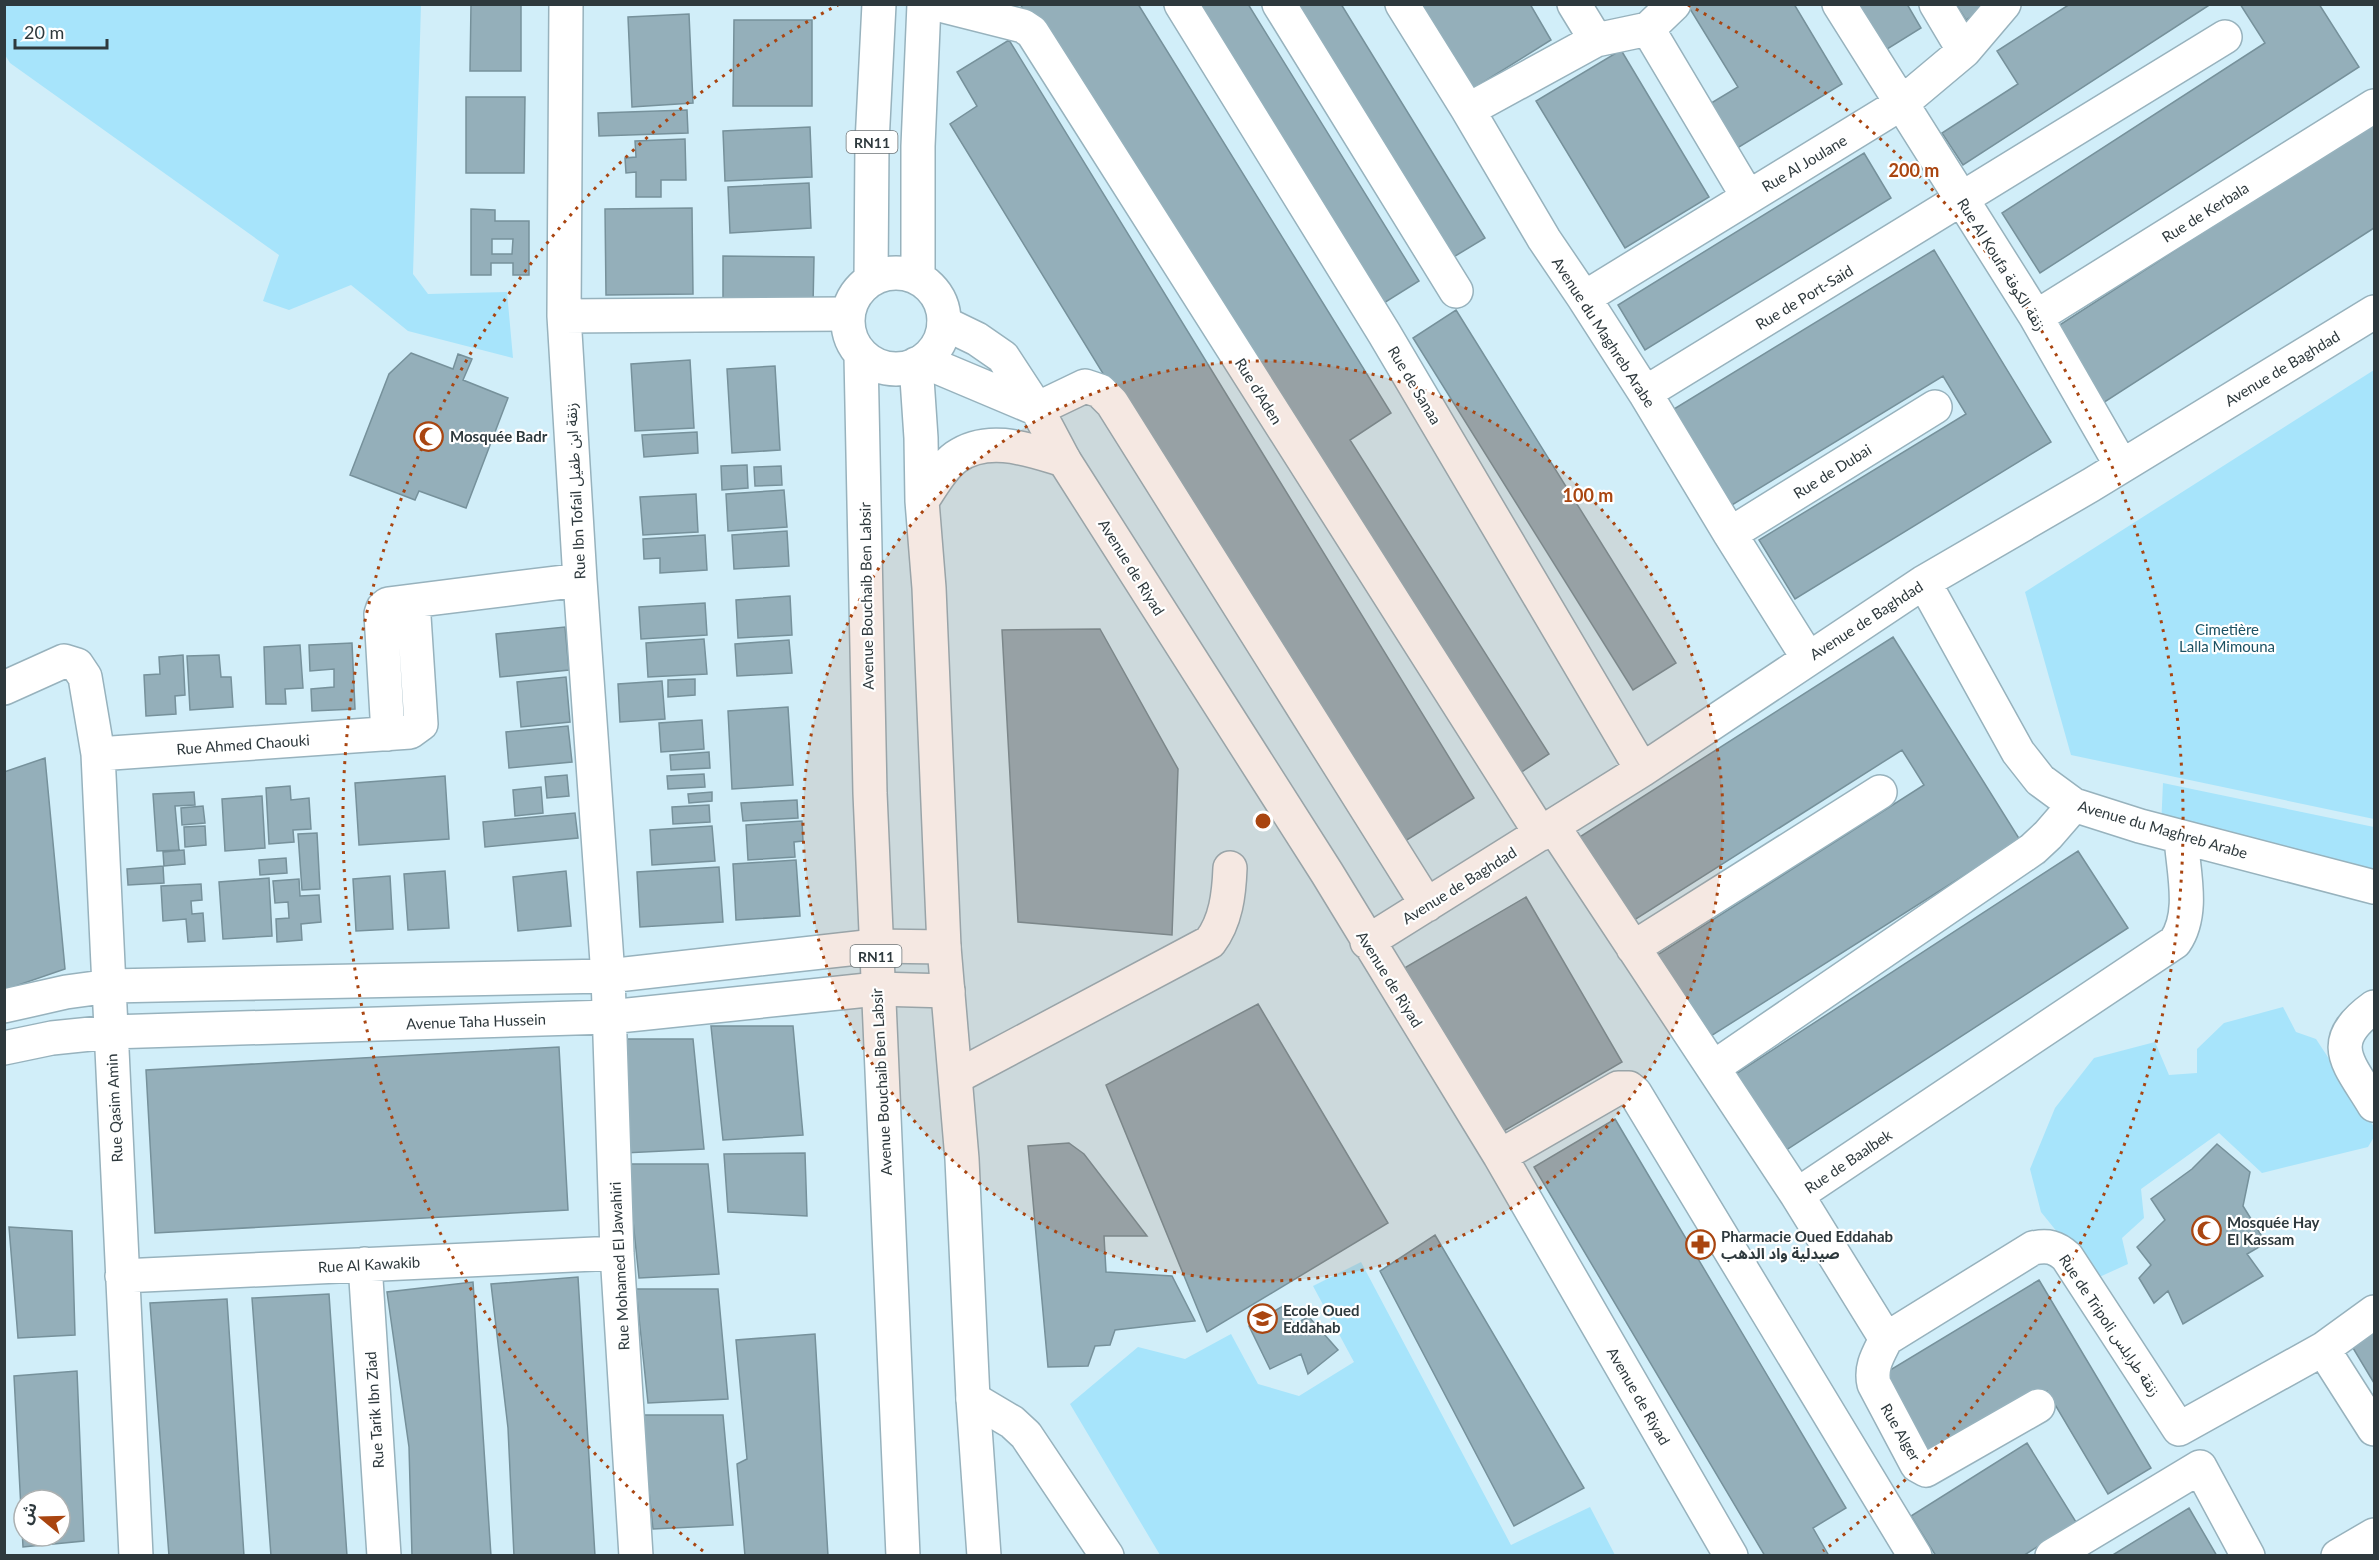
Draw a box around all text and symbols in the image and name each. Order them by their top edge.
scale bar [15,12,106,50]
text: 20 m [24,21,64,43]
road number: RN11 [846,131,898,153]
street label: Rue Al Joulane [1758,131,1850,195]
text: 200 m [1889,159,1939,181]
street label: Rue de Kerbala [2158,178,2252,246]
street label: Rue Al Koufa زنقة الكوفة [1953,194,2050,334]
street label: Avenue du Maghreb Arabe [1549,254,1659,411]
street label: Rue de Port-Said [1752,261,1856,333]
street label: Avenue de Baghdad [2221,327,2343,409]
street label: Rue de Sanaa [1385,343,1445,427]
street label: Rue d'Aden [1232,355,1286,427]
street label: Rue Ibn Tofail زنقة ابن طفيل [561,402,590,580]
mosque icon: Mosquée Badr [413,420,445,452]
place label: Mosquée Badr [450,427,548,445]
street label: Rue de Dubai [1790,440,1874,502]
text: 100 m [1563,484,1613,506]
street label: Avenue Bouchaib Ben Labsir [855,502,877,690]
street label: Avenue de Riyad [1095,516,1169,618]
street label: Avenue de Baghdad [1806,577,1926,663]
park label: Cimetière Lalla Mimouna [2179,620,2275,655]
street label: Rue Ahmed Chaouki [176,730,310,758]
street label: Avenue du Maghreb Arabe [2076,796,2250,862]
centre of rings [1253,811,1273,831]
street label: Avenue de Baghdad [1399,843,1519,927]
street label: Avenue de Riyad [1353,928,1427,1030]
road number: RN11 [850,945,902,967]
street label: Avenue Bouchaib Ben Labsir [867,987,895,1176]
street label: Avenue Taha Hussein [406,1010,546,1032]
street label: Rue Qasim Amin [102,1053,126,1163]
street label: Rue de Baalbek [1801,1125,1895,1197]
street label: Rue Mohamed El Jawahiri [606,1181,632,1351]
place label: Mosquée Hay El Kassam [2227,1213,2320,1248]
mosque icon: Mosquée Hay El Kassam [2190,1215,2222,1247]
place label: Pharmacie Oued Eddahab صيدلية واد الدهب [1721,1227,1893,1263]
pharmacy icon: Pharmacie Oued Eddahab صيدلية واد الدهب [1684,1229,1716,1261]
street label: Rue de Tripoli زنقة طرابلس [2055,1250,2164,1400]
street label: Rue Al Kawakib [317,1252,421,1276]
place label: Ecole Oued Eddahab [1283,1301,1359,1336]
school or university icon: Ecole Oued Eddahab [1246,1303,1278,1335]
street label: Avenue de Riyad [1604,1344,1674,1448]
street label: Rue Tarik Ibn Ziad [361,1351,387,1469]
street label: Rue Alger [1877,1400,1925,1464]
north arrow [12,1488,72,1548]
text: ش [15,1499,41,1527]

